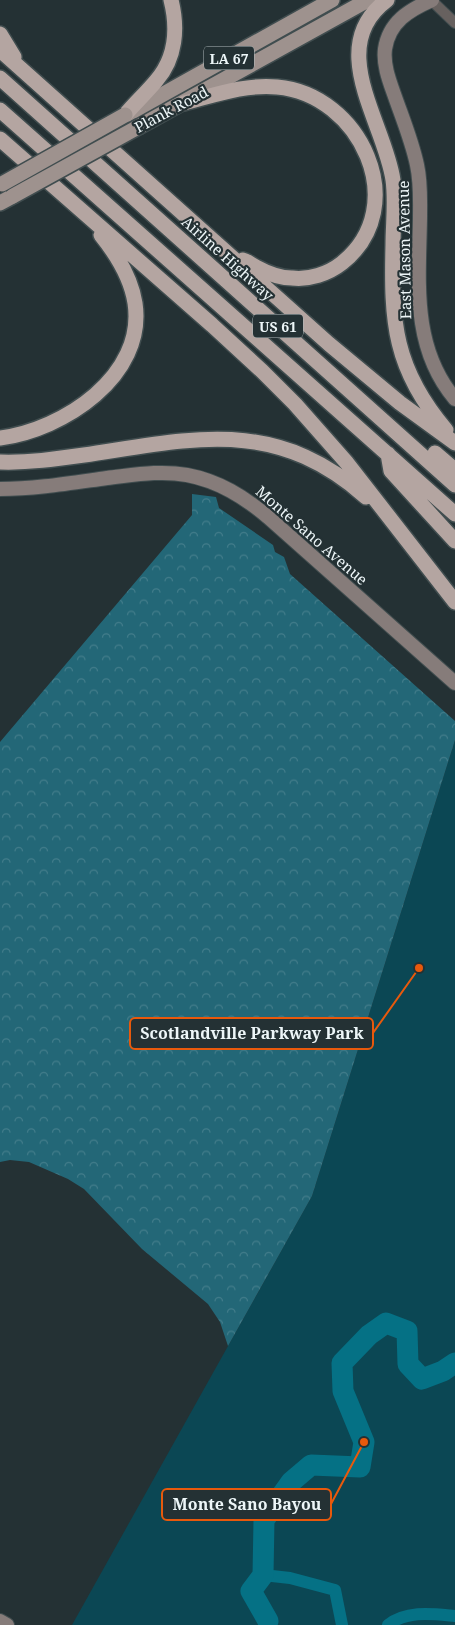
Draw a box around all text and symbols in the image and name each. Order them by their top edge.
road number: LA 67 [204,46,254,70]
street label: Plank Road [131,81,211,137]
street label: East Mason Avenue [393,180,415,320]
street label: Airline Highway [178,211,279,305]
road number: US 61 [253,314,303,338]
street label: Monte Sano Avenue [252,481,372,589]
callout: Scotlandville Parkway Park [130,1018,373,1049]
text: Scotlandville Parkway Park [140,1022,364,1044]
callout: Monte Sano Bayou [162,1489,331,1520]
text: Monte Sano Bayou [173,1493,322,1515]

